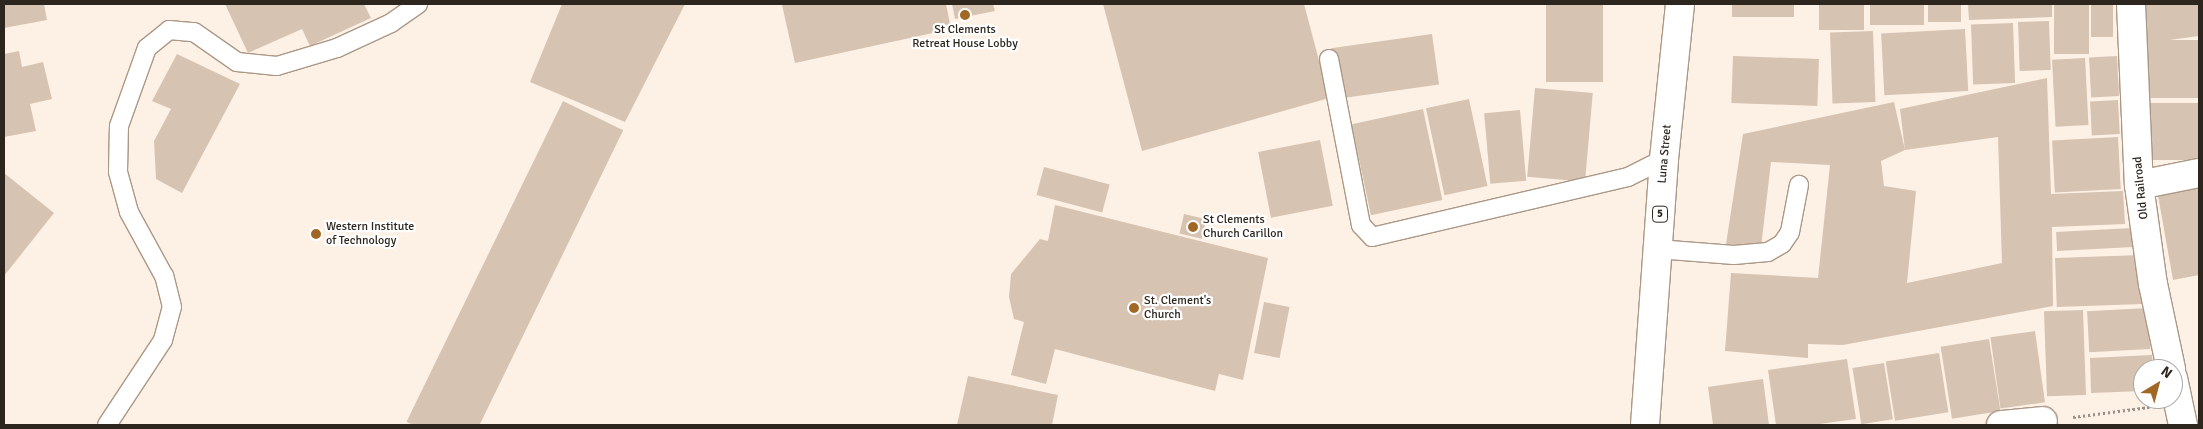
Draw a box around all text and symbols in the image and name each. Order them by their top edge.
marker: St Clements Retreat House Lobby [959,9,971,21]
place label: St Clements Retreat House Lobby [912,23,1018,51]
street label: Luna Street [1655,124,1675,184]
street label: Old Railroad [2131,156,2151,220]
road number: 5 [1651,205,1669,222]
place label: St Clements Church Carillon [1203,213,1283,241]
place label: Western Institute of Technology [326,220,414,248]
marker: St Clements Church Carillon [1187,221,1199,233]
marker: Western Institute of Technology [310,228,322,240]
place label: St. Clement's Church [1144,294,1211,322]
marker: St. Clement's Church [1128,302,1140,314]
north arrow [2133,359,2183,409]
text: N [2158,363,2176,382]

